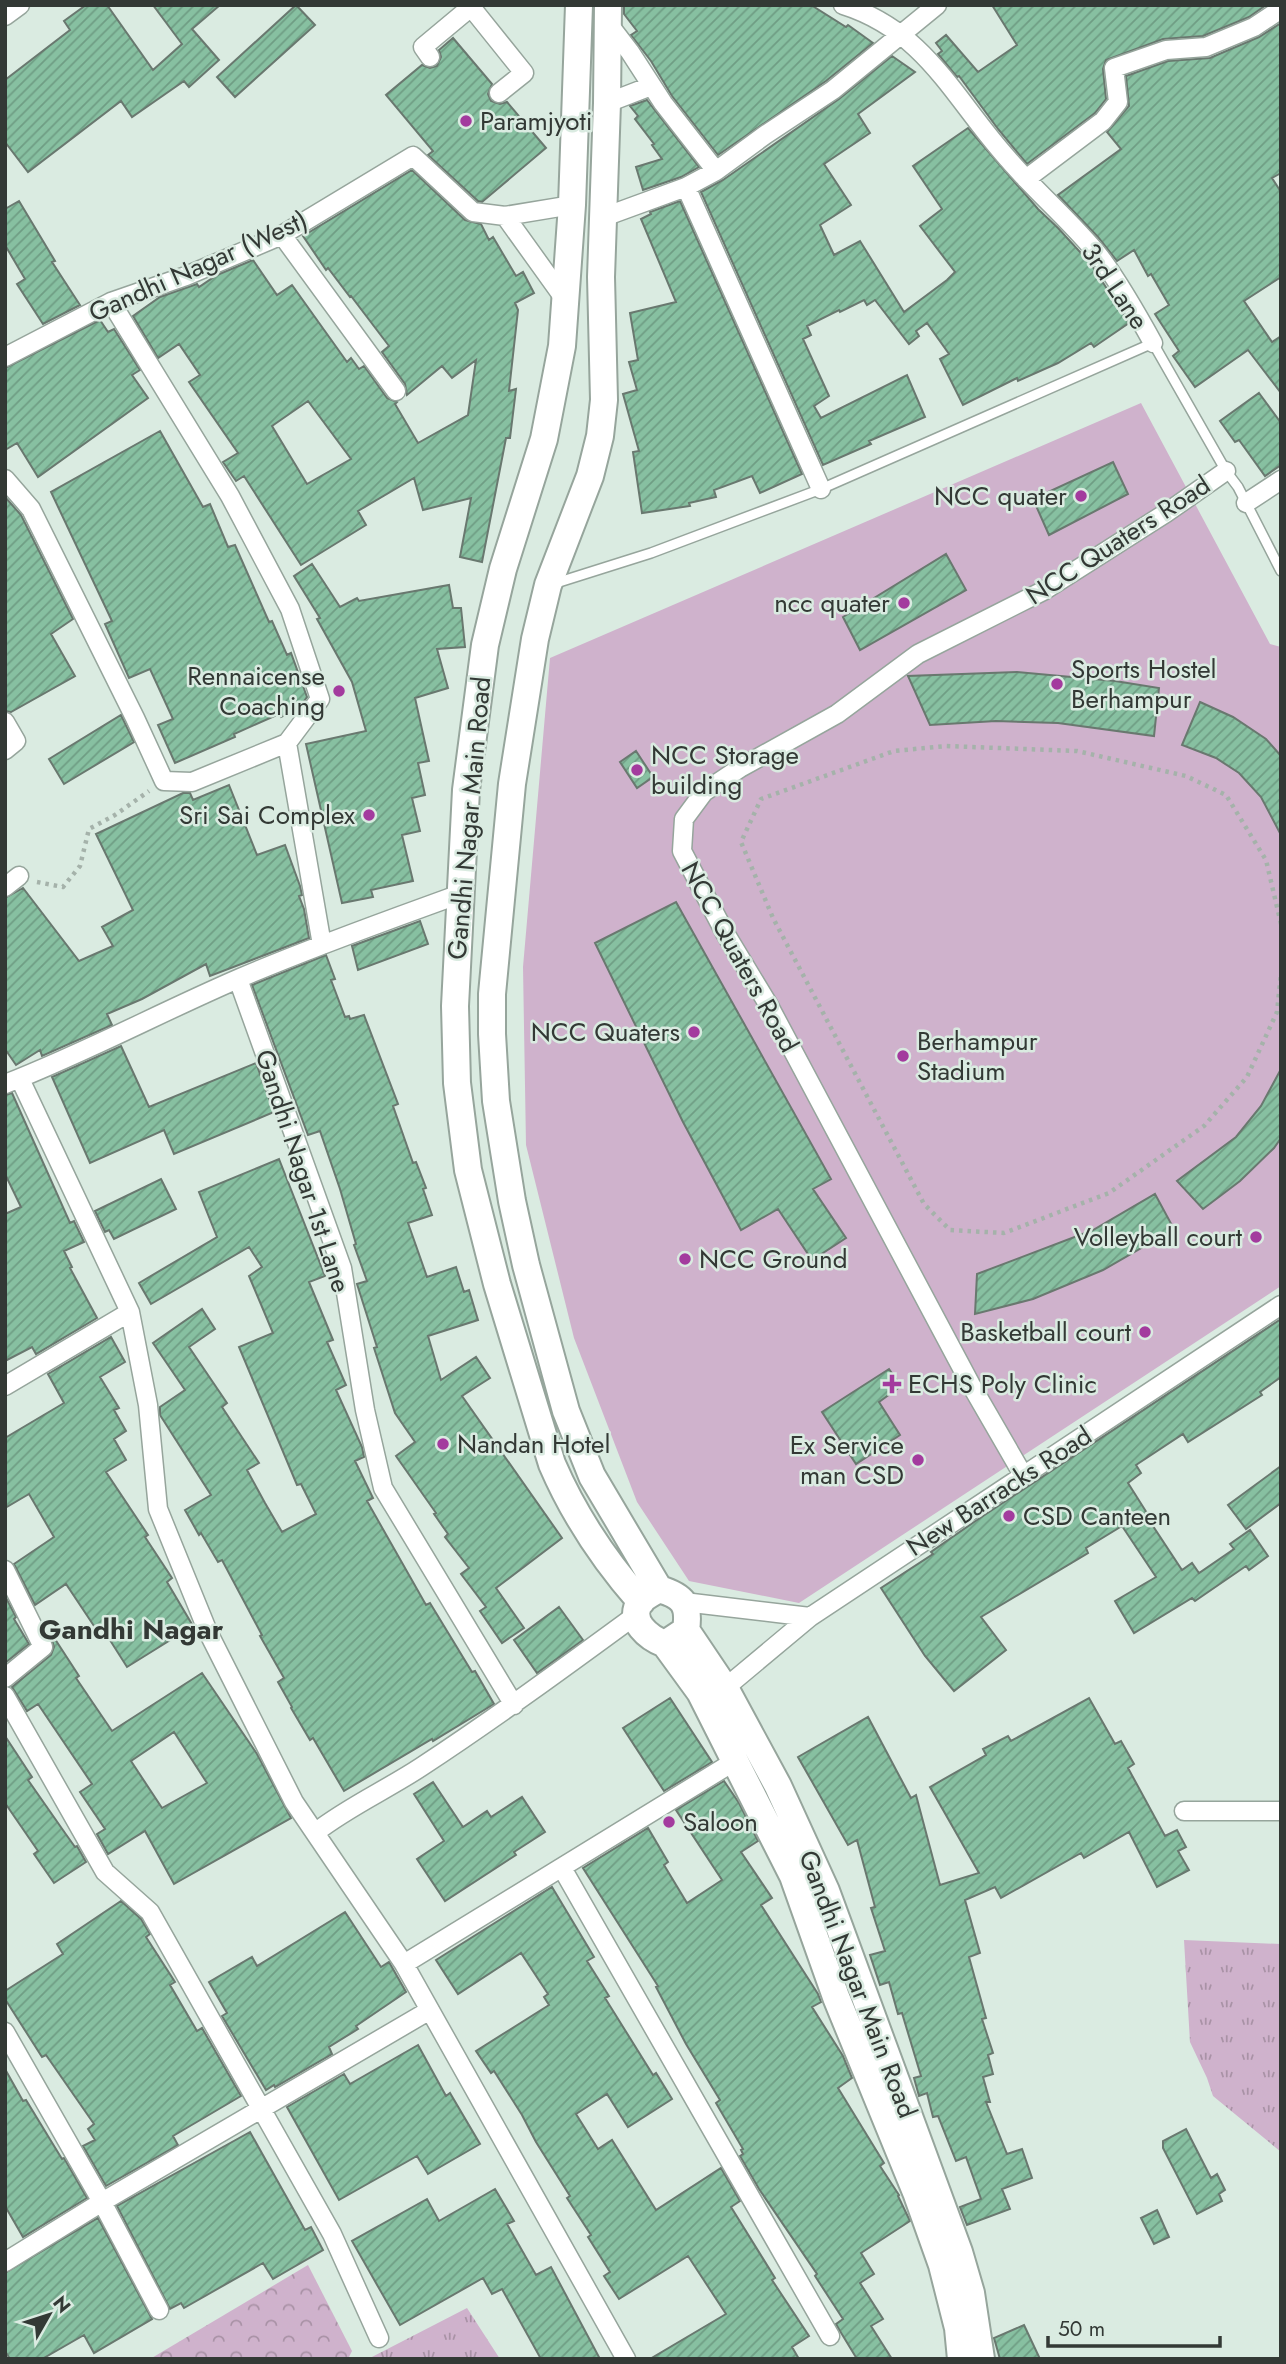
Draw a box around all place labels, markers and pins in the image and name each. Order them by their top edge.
place label: Paramjyoti [480,102,592,140]
marker: Paramjyoti [458,113,474,129]
place label: NCC quater [934,477,1067,515]
marker: NCC quater [1073,488,1089,504]
place label: ncc quater [774,584,890,622]
marker: ncc quater [896,595,912,611]
place label: Sports Hostel Berhampur [1071,650,1217,718]
place label: Rennaicense Coaching [187,657,325,725]
marker: Sports Hostel Berhampur [1049,676,1065,692]
marker: Rennaicense Coaching [331,683,347,699]
place label: NCC Storage building [651,736,799,804]
marker: NCC Storage building [629,762,645,778]
place label: Sri Sai Complex [179,796,355,834]
marker: Sri Sai Complex [361,807,377,823]
place label: NCC Quaters [531,1013,680,1051]
place label: Berhampur Stadium [917,1022,1038,1090]
marker: NCC Quaters [686,1024,702,1040]
marker: Berhampur Stadium [895,1048,911,1064]
place label: Volleyball court [1074,1218,1243,1256]
marker: Volleyball court [1248,1229,1264,1245]
place label: NCC Ground [699,1240,848,1278]
marker: NCC Ground [677,1251,693,1267]
place label: Basketball court [960,1313,1132,1351]
marker: Basketball court [1137,1324,1153,1340]
place label: ECHS Poly Clinic [908,1365,1097,1403]
marker: ECHS Poly Clinic [882,1374,902,1394]
place label: Nandan Hotel [457,1425,610,1463]
place label: Ex Service man CSD [790,1426,904,1494]
marker: Nandan Hotel [435,1436,451,1452]
marker: Ex Service man CSD [910,1452,926,1468]
place label: CSD Canteen [1023,1497,1171,1535]
marker: CSD Canteen [1001,1508,1017,1524]
place label: Saloon [683,1803,758,1841]
marker: Saloon [661,1814,677,1830]

